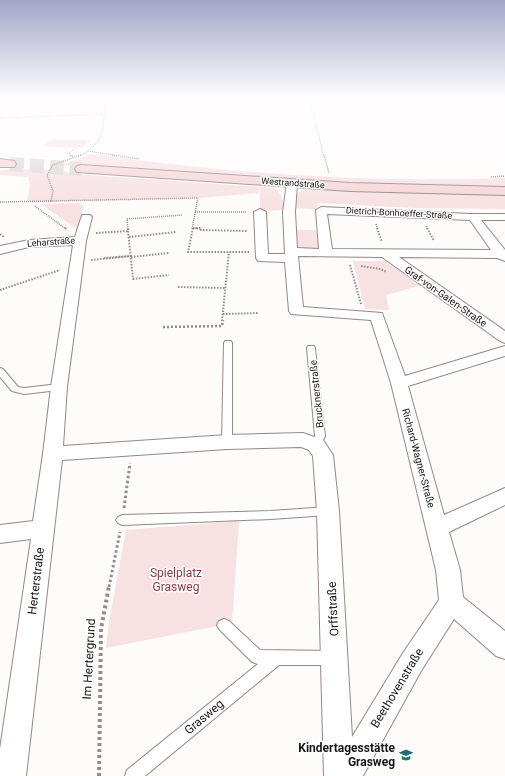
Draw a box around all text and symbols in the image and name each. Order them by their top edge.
street label: Westrandstraße [261,176,325,190]
street label: Dietrich-Bonhoeffer-Straße [346,205,453,221]
street label: Leharstraße [27,235,76,249]
street label: Graf-von-Galen-Straße [402,264,489,329]
street label: Brucknerstraße [307,360,326,428]
street label: Richard-Wagner-Straße [400,407,437,509]
street label: Herterstraße [25,547,47,615]
park label: Spielplatz Grasweg [150,566,202,594]
street label: Orffstraße [325,581,341,637]
street label: Im Hertergrund [80,618,98,700]
street label: Beethovenstraße [368,646,426,730]
street label: Grasweg [182,697,226,737]
place label: Kindertagesstätte Grasweg [298,741,396,769]
school or university icon: Kindertagesstätte Grasweg [398,747,414,763]

